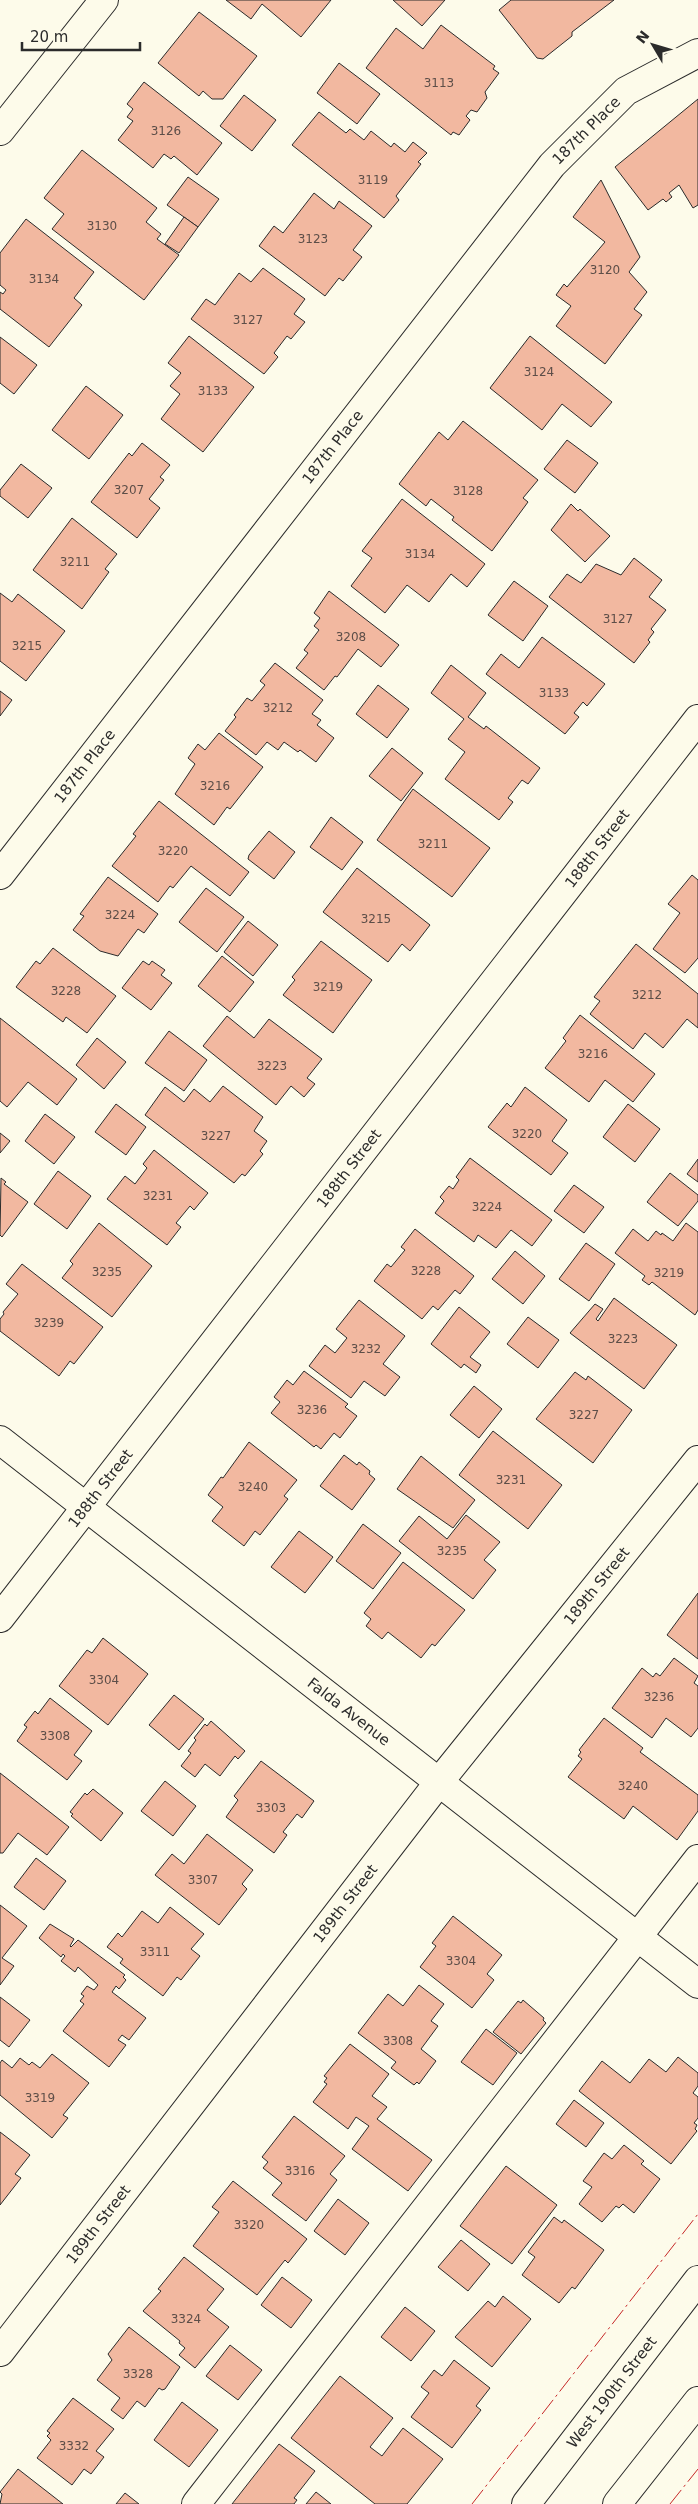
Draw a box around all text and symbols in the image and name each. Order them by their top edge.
scale bar [22,20,140,52]
north arrow [628,20,678,70]
text: N [633,27,653,47]
text: 20 m [30,28,68,46]
house number: 3113 [424,76,454,90]
street label: 187th Place [549,93,624,168]
house number: 3126 [151,124,181,138]
house number: 3119 [358,173,388,187]
house number: 3130 [87,219,117,233]
house number: 3123 [298,232,328,246]
house number: 3120 [590,263,620,277]
house number: 3134 [29,272,59,286]
house number: 3127 [233,313,263,327]
house number: 3124 [524,365,554,379]
house number: 3133 [198,384,228,398]
street label: 187th Place [298,407,367,488]
house number: 3207 [114,483,144,497]
house number: 3128 [453,484,483,498]
house number: 3134 [405,547,435,561]
house number: 3211 [60,555,90,569]
house number: 3127 [603,612,633,626]
house number: 3208 [336,630,366,644]
house number: 3215 [12,639,42,653]
house number: 3133 [539,686,569,700]
house number: 3212 [263,701,293,715]
street label: 187th Place [50,726,119,807]
house number: 3216 [200,779,230,793]
street label: 188th Street [561,806,633,891]
house number: 3211 [418,837,448,851]
house number: 3220 [158,844,188,858]
house number: 3224 [105,908,135,922]
house number: 3215 [361,912,391,926]
house number: 3219 [313,980,343,994]
house number: 3228 [51,984,81,998]
house number: 3212 [632,988,662,1002]
house number: 3216 [578,1047,608,1061]
house number: 3223 [257,1059,287,1073]
street label: 188th Street [313,1126,385,1211]
house number: 3220 [512,1127,542,1141]
house number: 3227 [201,1129,231,1143]
house number: 3231 [143,1189,173,1203]
house number: 3224 [472,1200,502,1214]
house number: 3228 [411,1264,441,1278]
house number: 3235 [92,1265,122,1279]
house number: 3219 [654,1266,684,1280]
house number: 3239 [34,1316,64,1330]
house number: 3223 [608,1332,638,1346]
house number: 3232 [351,1342,381,1356]
house number: 3236 [297,1403,327,1417]
house number: 3227 [569,1408,599,1422]
street label: 188th Street [65,1446,137,1531]
house number: 3231 [496,1473,526,1487]
house number: 3240 [238,1480,268,1494]
street label: 189th Street [560,1543,633,1628]
house number: 3235 [437,1544,467,1558]
house number: 3304 [89,1673,119,1687]
street label: Falda Avenue [304,1674,394,1750]
house number: 3236 [644,1690,674,1704]
house number: 3308 [40,1729,70,1743]
house number: 3240 [618,1779,648,1793]
house number: 3303 [256,1801,286,1815]
street label: 189th Street [309,1861,381,1946]
house number: 3307 [188,1873,218,1887]
house number: 3311 [140,1945,170,1959]
house number: 3304 [446,1954,476,1968]
house number: 3308 [383,2034,413,2048]
house number: 3319 [25,2091,55,2105]
house number: 3316 [285,2164,315,2178]
street label: 189th Street [62,2181,134,2267]
house number: 3320 [234,2218,264,2232]
house number: 3324 [171,2312,201,2326]
street label: West 190th Street [563,2333,661,2452]
house number: 3328 [123,2367,153,2381]
house number: 3332 [59,2439,89,2453]

